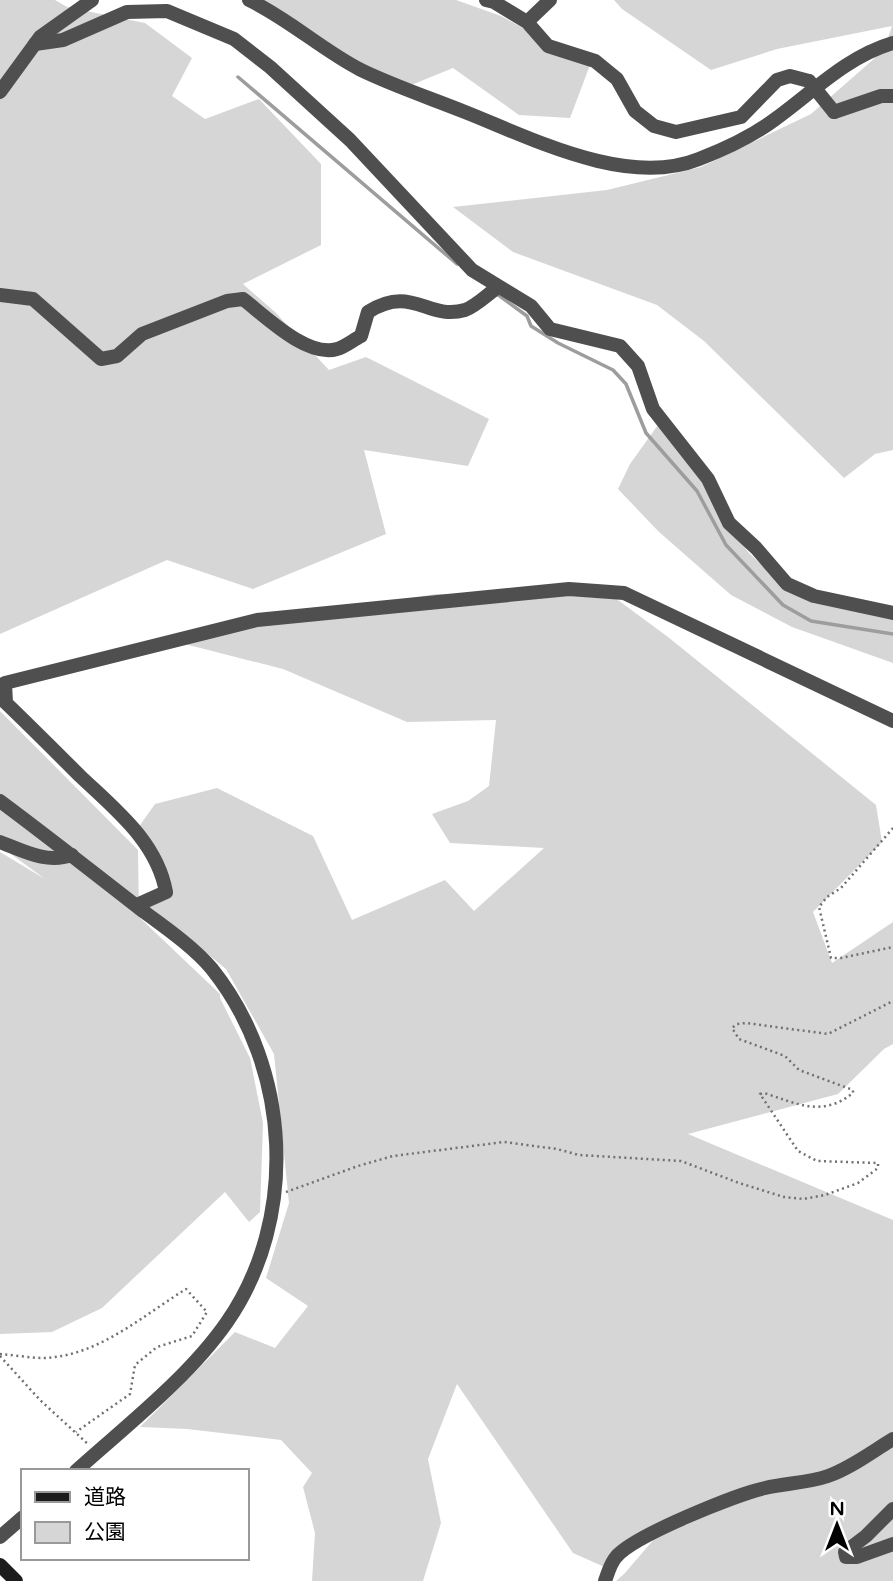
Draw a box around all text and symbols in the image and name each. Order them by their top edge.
legend [21,1469,248,1560]
text: 道路 [84,1485,126,1510]
north arrow [802,1490,872,1560]
text: N [829,1498,845,1520]
text: 公園 [84,1520,126,1545]

